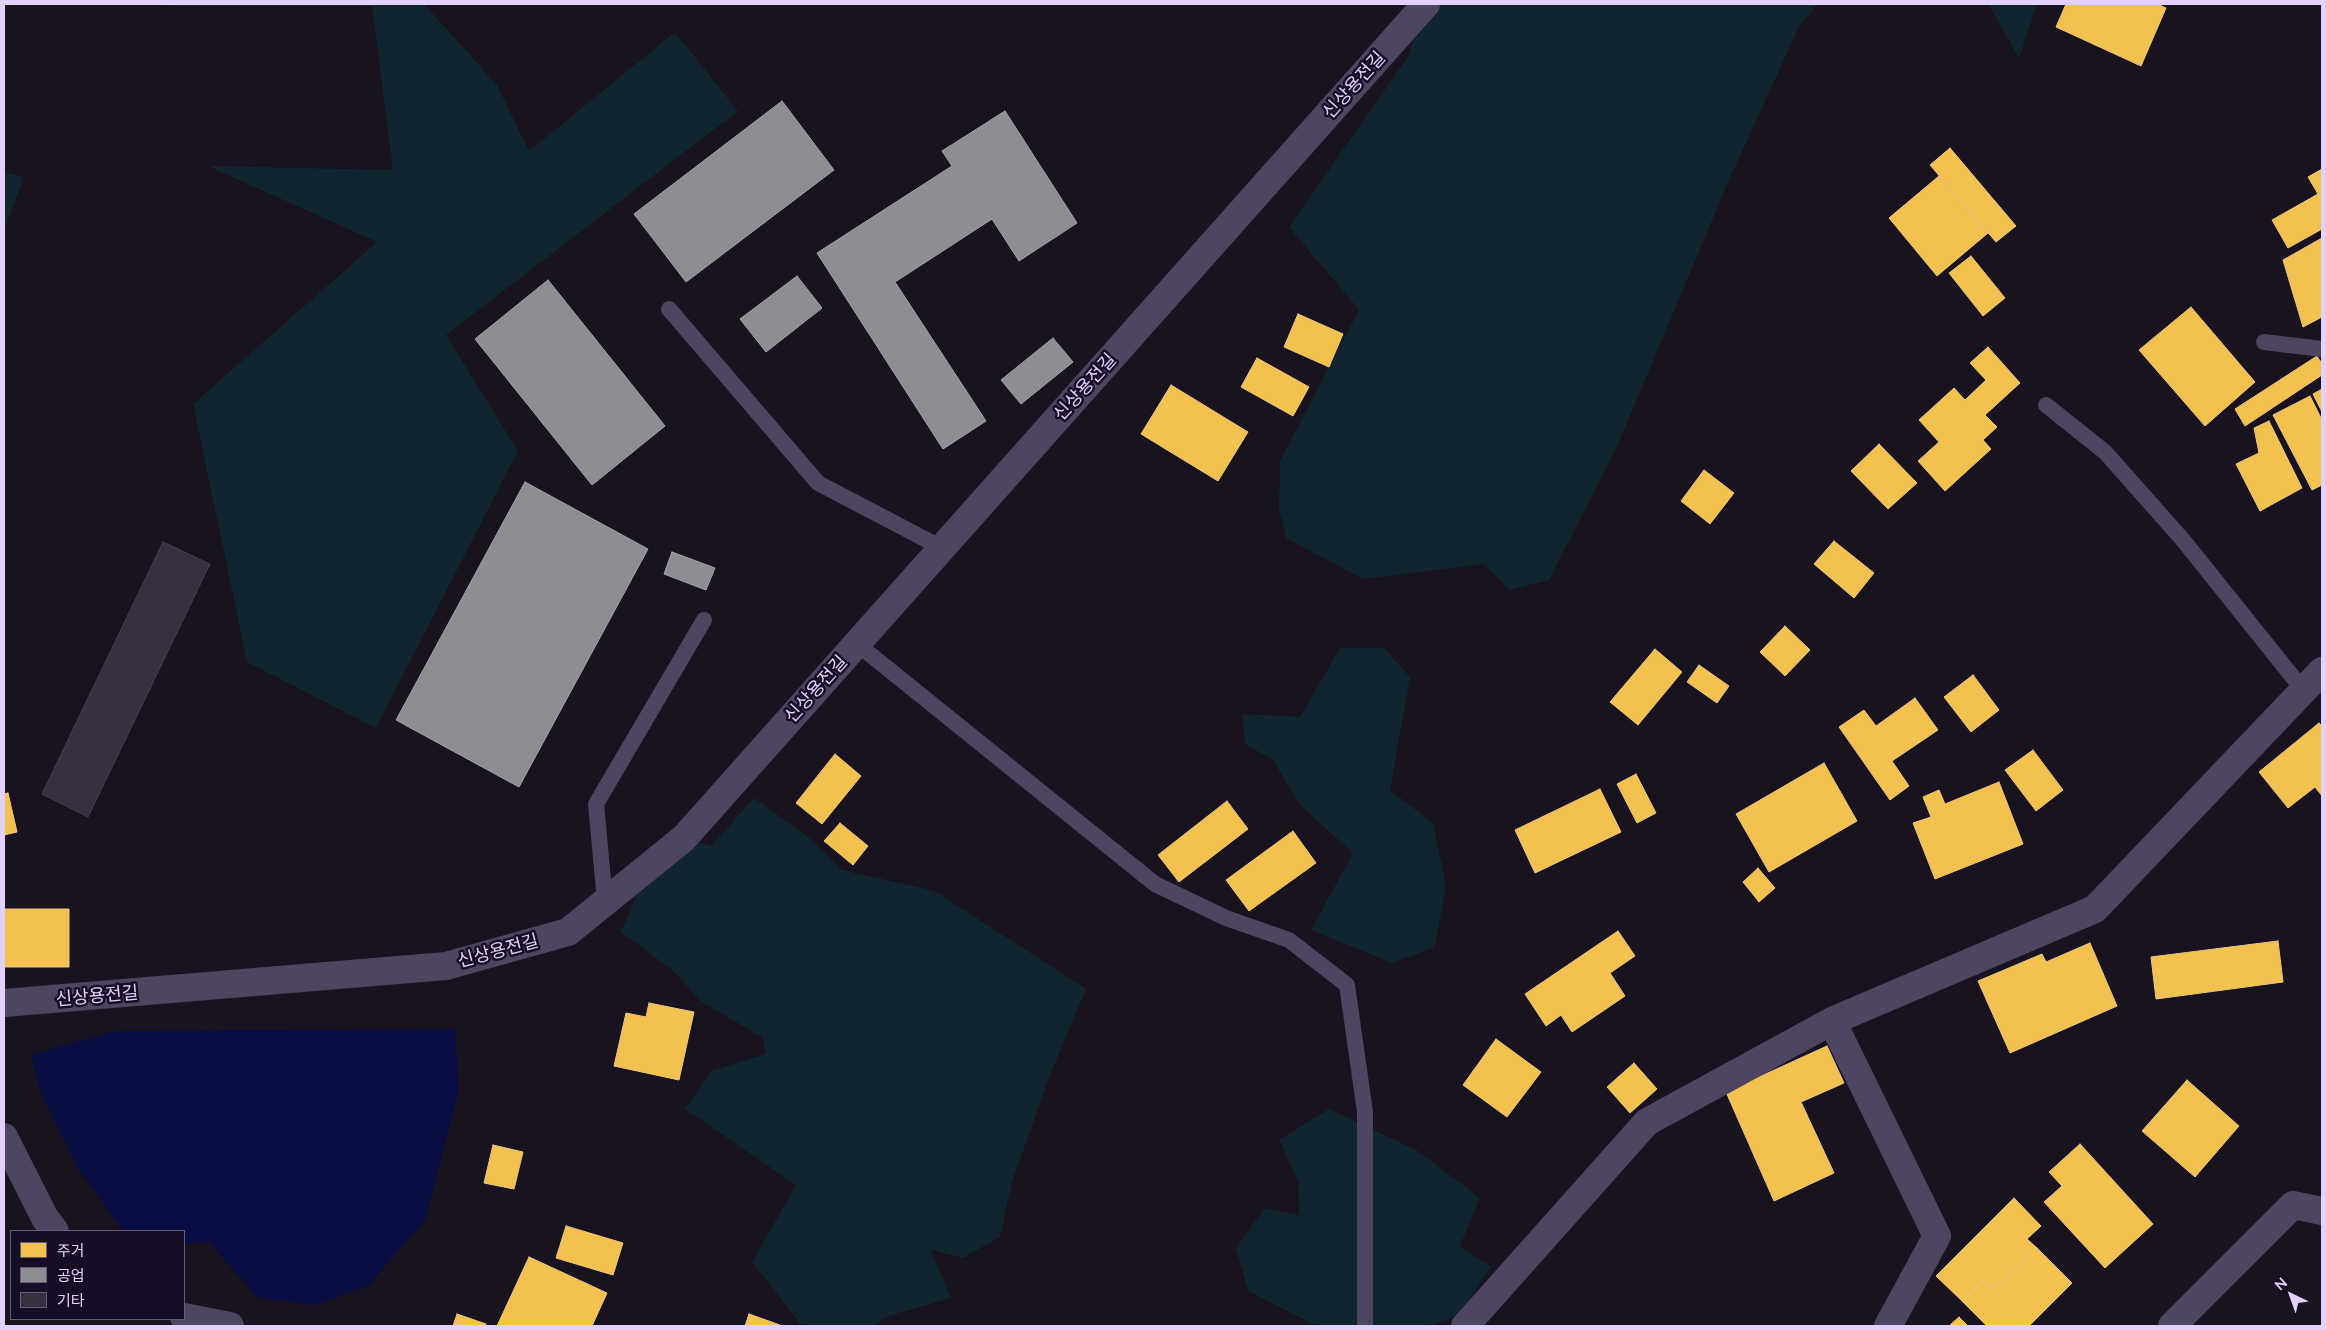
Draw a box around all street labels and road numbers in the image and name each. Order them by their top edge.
street label: 신상용전길 [1318,47,1390,123]
street label: 신상용전길 [1049,349,1121,425]
street label: 신상용전길 [780,651,852,727]
street label: 신상용전길 [455,930,541,972]
street label: 신상용전길 [55,982,139,1010]

